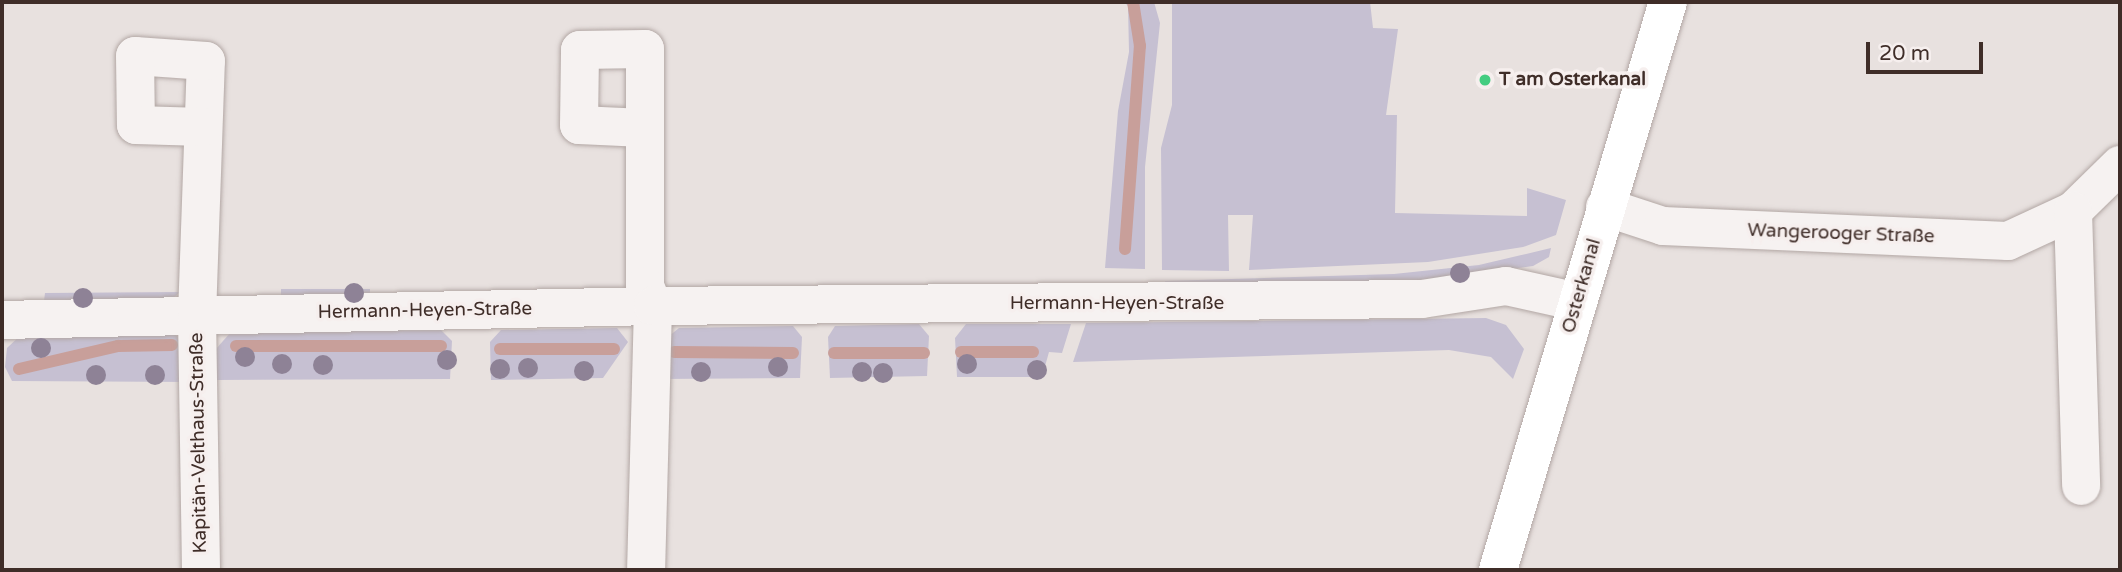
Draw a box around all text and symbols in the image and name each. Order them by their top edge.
scale bar [1870,28,1987,72]
text: 20 m [1879,41,1930,66]
place label: T am Osterkanal [1499,69,1646,91]
marker: T am Osterkanal [1477,72,1493,88]
street label: Wangerooger Straße [1747,219,1935,249]
street label: Osterkanal [1558,236,1606,336]
street label: Hermann-Heyen-Straße [1010,293,1224,315]
street label: Hermann-Heyen-Straße [318,298,532,324]
street label: Kapitän-Velthaus-Straße [186,332,212,554]

